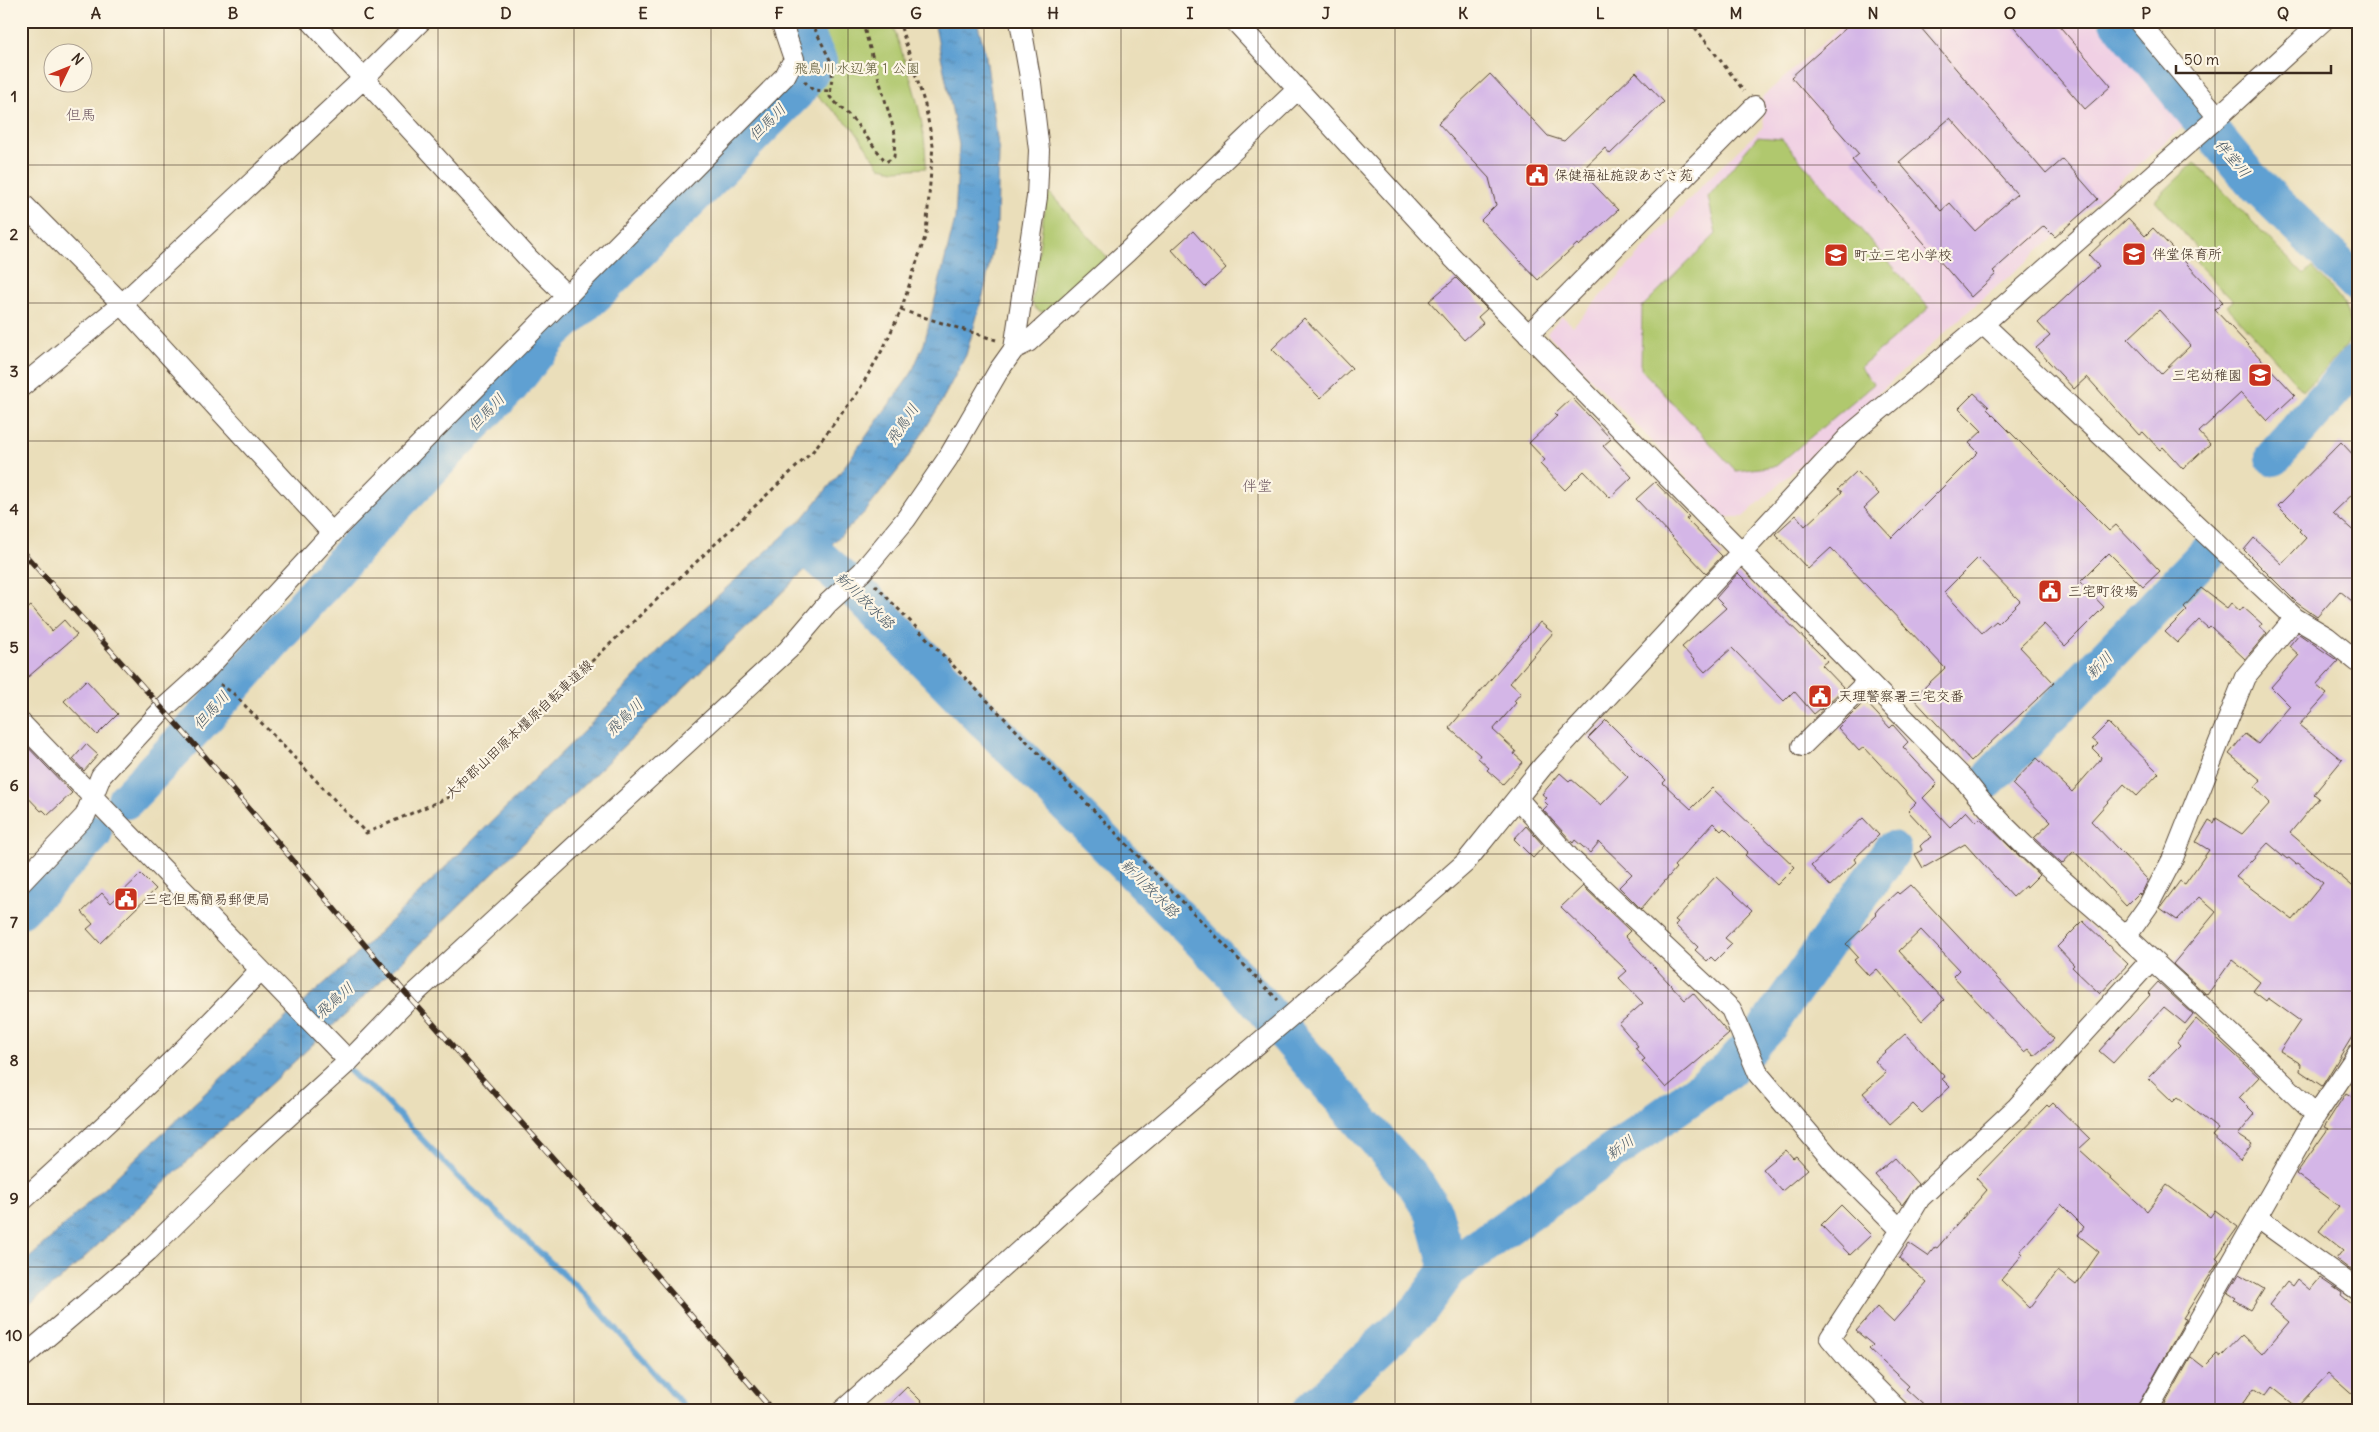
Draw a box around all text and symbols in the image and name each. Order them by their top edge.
text: A [91,3,101,23]
text: B [228,3,239,23]
text: C [364,3,375,23]
text: D [500,3,512,23]
text: E [638,3,648,23]
text: F [774,3,784,23]
text: G [910,3,922,23]
text: H [1047,3,1059,23]
text: I [1187,3,1194,23]
text: J [1322,3,1331,23]
text: K [1458,3,1468,23]
text: L [1596,3,1605,23]
text: M [1730,3,1743,23]
text: N [1867,3,1879,23]
text: O [2004,3,2016,23]
text: P [2141,3,2151,23]
text: Q [2277,3,2289,23]
north arrow [42,42,92,92]
scale bar [2176,42,2332,74]
text: N [68,49,87,69]
text: 50 m [2184,50,2219,69]
park label: 飛鳥川水辺第１公園 [794,59,920,77]
text: 1 [11,86,17,106]
water label: 但馬川 [744,99,790,145]
district label: 但馬 [66,105,96,124]
water label: 伴堂川 [2211,135,2255,181]
public building icon: 保健福祉施設あざさ苑 [1524,162,1550,188]
place label: 保健福祉施設あざさ苑 [1554,166,1693,184]
text: 2 [10,224,19,244]
school or university icon: 伴堂保育所 [2121,241,2147,267]
school or university icon: 町立三宅小学校 [1823,242,1849,268]
place label: 伴堂保育所 [2152,245,2222,263]
place label: 町立三宅小学校 [1854,246,1952,264]
text: 3 [9,361,19,381]
school or university icon: 三宅幼稚園 [2247,362,2273,388]
place label: 三宅幼稚園 [2172,366,2242,384]
water label: 但馬川 [464,389,508,435]
water label: 飛鳥川 [882,400,922,448]
district label: 伴堂 [1242,476,1272,495]
text: 4 [9,499,19,519]
water label: 新川放水路 [831,567,899,634]
public building icon: 三宅町役場 [2037,578,2063,604]
place label: 三宅町役場 [2068,582,2138,600]
text: 5 [9,637,19,657]
water label: 新川 [2082,648,2116,682]
street label: 大和郡山田原本橿原自転車道線 [441,656,597,802]
public building icon: 天理警察署三宅交番 [1807,683,1833,709]
water label: 但馬川 [189,687,233,733]
place label: 天理警察署三宅交番 [1838,687,1964,705]
water label: 飛鳥川 [601,695,647,739]
text: 6 [9,775,19,795]
water label: 新川放水路 [1117,855,1184,922]
public building icon: 三宅但馬簡易郵便局 [113,886,139,912]
place label: 三宅但馬簡易郵便局 [144,890,270,908]
text: 7 [10,912,18,932]
water label: 飛鳥川 [311,978,357,1022]
text: 8 [9,1050,19,1070]
water label: 新川 [1602,1130,1638,1164]
text: 9 [9,1188,19,1208]
text: 10 [6,1325,22,1345]

